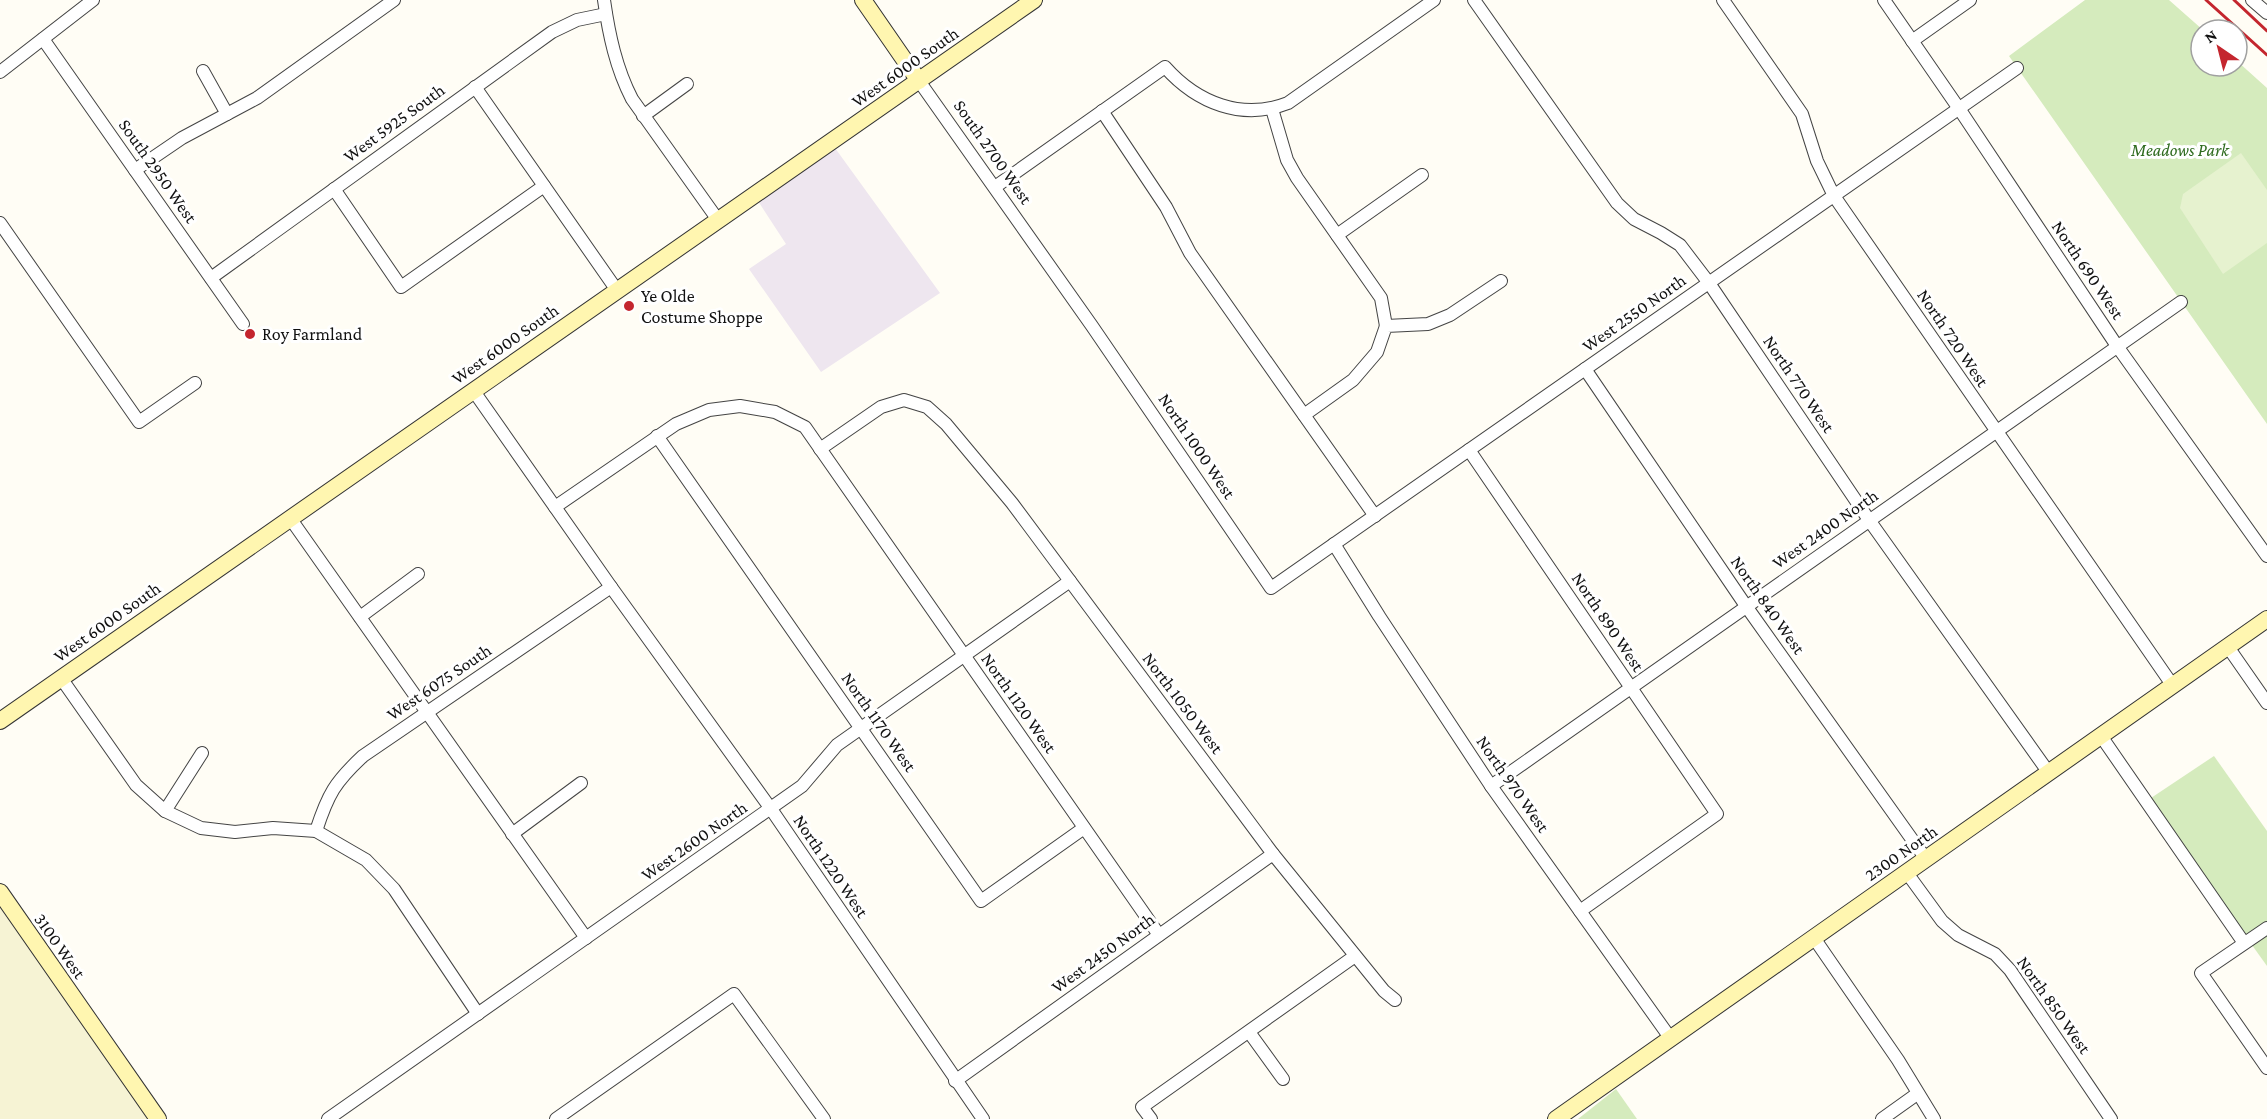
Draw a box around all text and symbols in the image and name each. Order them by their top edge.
north arrow [2189,18,2249,78]
street label: West 6000 South [848,23,962,111]
text: N [2201,26,2220,46]
street label: West 5925 South [340,79,449,166]
street label: South 2700 West [950,96,1037,209]
street label: South 2950 West [115,115,202,228]
park label: Meadows Park [2130,140,2230,160]
street label: North 690 West [2048,217,2129,324]
street label: West 2550 North [1578,270,1690,356]
street label: North 720 West [1913,285,1994,391]
place label: Ye Olde Costume Shoppe [641,286,763,327]
marker: Ye Olde Costume Shoppe [622,299,636,313]
street label: West 6000 South [448,300,562,388]
place label: Roy Farmland [262,324,363,344]
marker: Roy Farmland [243,327,257,341]
street label: North 770 West [1759,332,1839,437]
street label: North 1000 West [1154,390,1240,503]
street label: West 2400 North [1768,485,1882,573]
street label: North 840 West [1727,552,1810,659]
street label: North 890 West [1568,569,1649,676]
street label: West 6000 South [50,578,164,666]
street label: West 6075 South [383,640,495,724]
street label: North 1120 West [977,649,1061,757]
street label: North 1050 West [1139,649,1228,758]
street label: North 1170 West [837,669,921,776]
street label: North 970 West [1472,732,1554,837]
street label: West 2600 North [637,797,751,885]
street label: North 1220 West [789,811,873,922]
street label: 2300 North [1861,821,1941,885]
street label: West 2450 North [1048,909,1159,997]
street label: 3100 West [30,910,90,983]
street label: North 850 West [2013,952,2096,1058]

